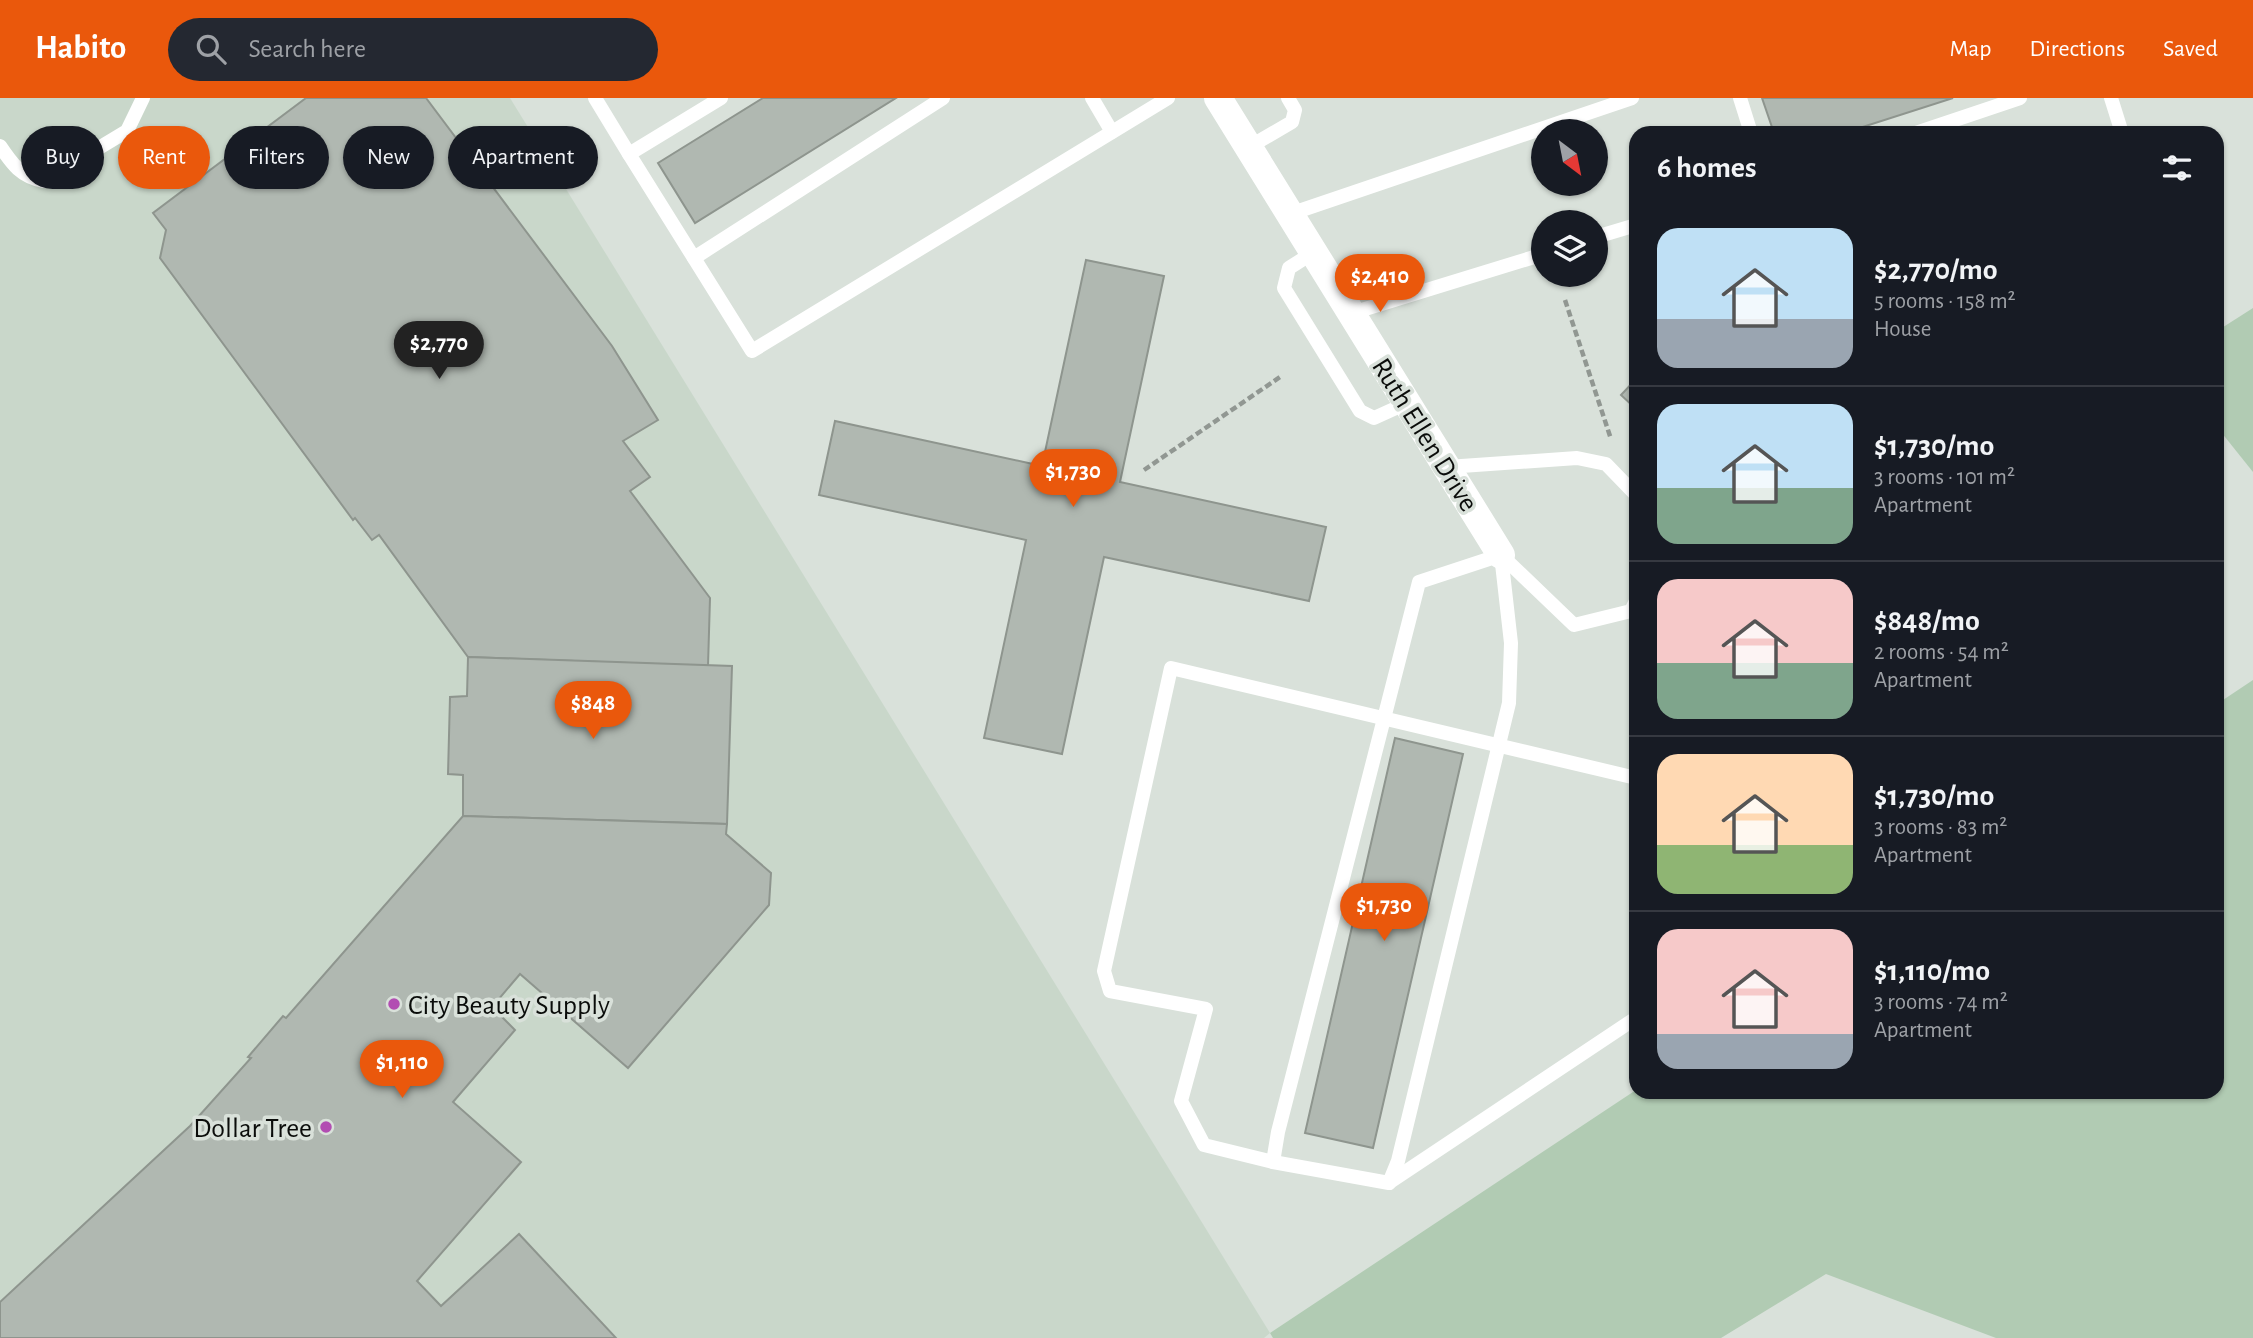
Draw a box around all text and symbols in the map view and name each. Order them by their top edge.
search box [168,18,658,81]
icon: search [192,30,230,68]
text: Habito [35,32,126,65]
text: Search here [248,36,366,62]
text: Map [1949,37,1991,61]
text: Directions [2029,37,2125,61]
text: Saved [2163,37,2218,61]
north arrow [1531,119,1608,196]
map controls [1531,119,1608,287]
chip: Buy [21,126,104,189]
chip: Rent [118,126,210,189]
chip: Filters [224,126,329,189]
chip: New [343,126,434,189]
chip: Apartment [448,126,598,189]
icon: filters [2158,149,2196,187]
text: 6 homes [1657,153,1757,183]
button: layers [1531,210,1608,287]
pin: $2,410 [1323,254,1437,314]
text: $2,770/mo [1874,255,1998,285]
icon: home [1713,256,1797,340]
text: $2,410 [1351,265,1409,288]
text: 5 rooms · 158 m² [1874,290,2016,313]
text: House [1874,318,1931,341]
pin: $2,770 [382,322,496,381]
text: $2,770 [410,332,468,355]
street label: Ruth Ellen Drive [1366,353,1483,517]
text: $1,730/mo [1874,431,1994,461]
icon: home [1713,432,1797,516]
pin: $1,730 [1016,450,1130,509]
text: $1,730 [1045,460,1101,483]
text: 3 rooms · 101 m² [1874,466,2015,489]
text: Apartment [1874,494,1972,517]
text: $848/mo [1874,606,1980,636]
icon: home [1713,607,1797,691]
text: 2 rooms · 54 m² [1874,641,2009,664]
text: Apartment [1874,669,1972,692]
pin: $848 [552,682,634,741]
text: $848 [571,692,615,715]
text: $1,730/mo [1874,781,1994,811]
icon: home [1713,782,1797,866]
text: 3 rooms · 83 m² [1874,816,2007,839]
text: Apartment [1874,844,1972,867]
pin: $1,730 [1327,884,1441,943]
text: $1,730 [1356,894,1412,917]
text: $1,110/mo [1874,956,1990,986]
icon: home [1713,957,1797,1041]
text: 3 rooms · 74 m² [1874,991,2008,1014]
place label: City Beauty Supply [408,992,610,1020]
marker: City Beauty Supply [386,996,402,1012]
text: Apartment [1874,1019,1972,1042]
pin: $1,110 [345,1040,459,1100]
text: $1,110 [376,1051,428,1074]
place label: Dollar Tree [193,1115,312,1143]
marker: Dollar Tree [318,1119,334,1135]

